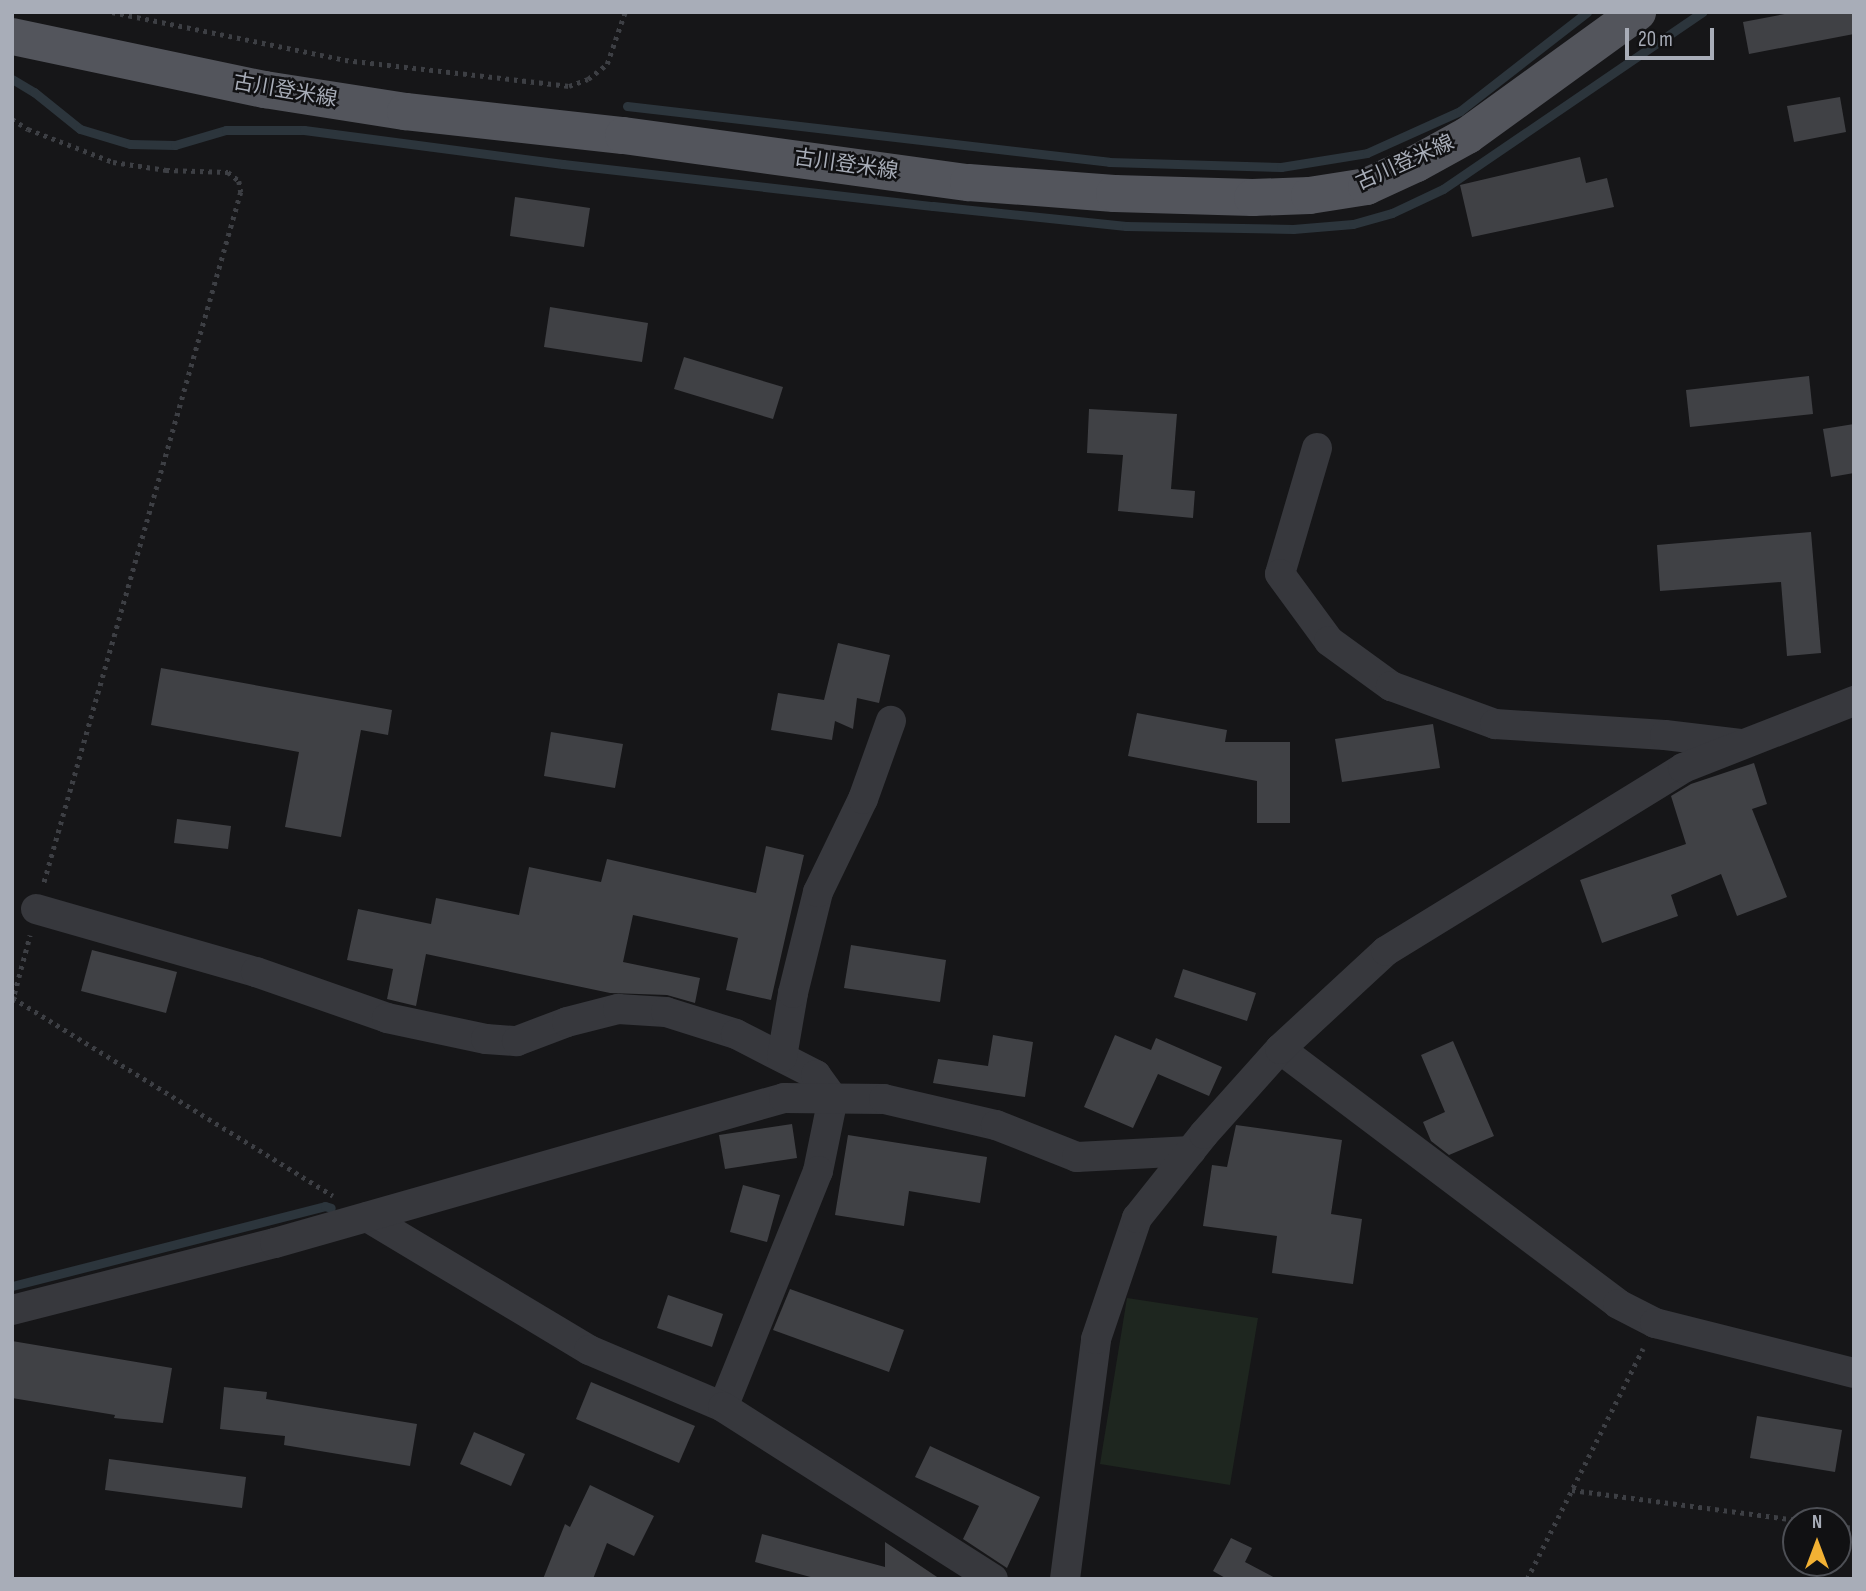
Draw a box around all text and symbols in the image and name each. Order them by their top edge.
scale bar [1628,14,1717,58]
text: 20 m [1638,27,1673,52]
street label: 古川登米線 [231,69,339,113]
street label: 古川登米線 [1352,130,1458,196]
street label: 古川登米線 [792,145,900,185]
north arrow [1782,1507,1852,1577]
text: N [1812,1511,1822,1534]

